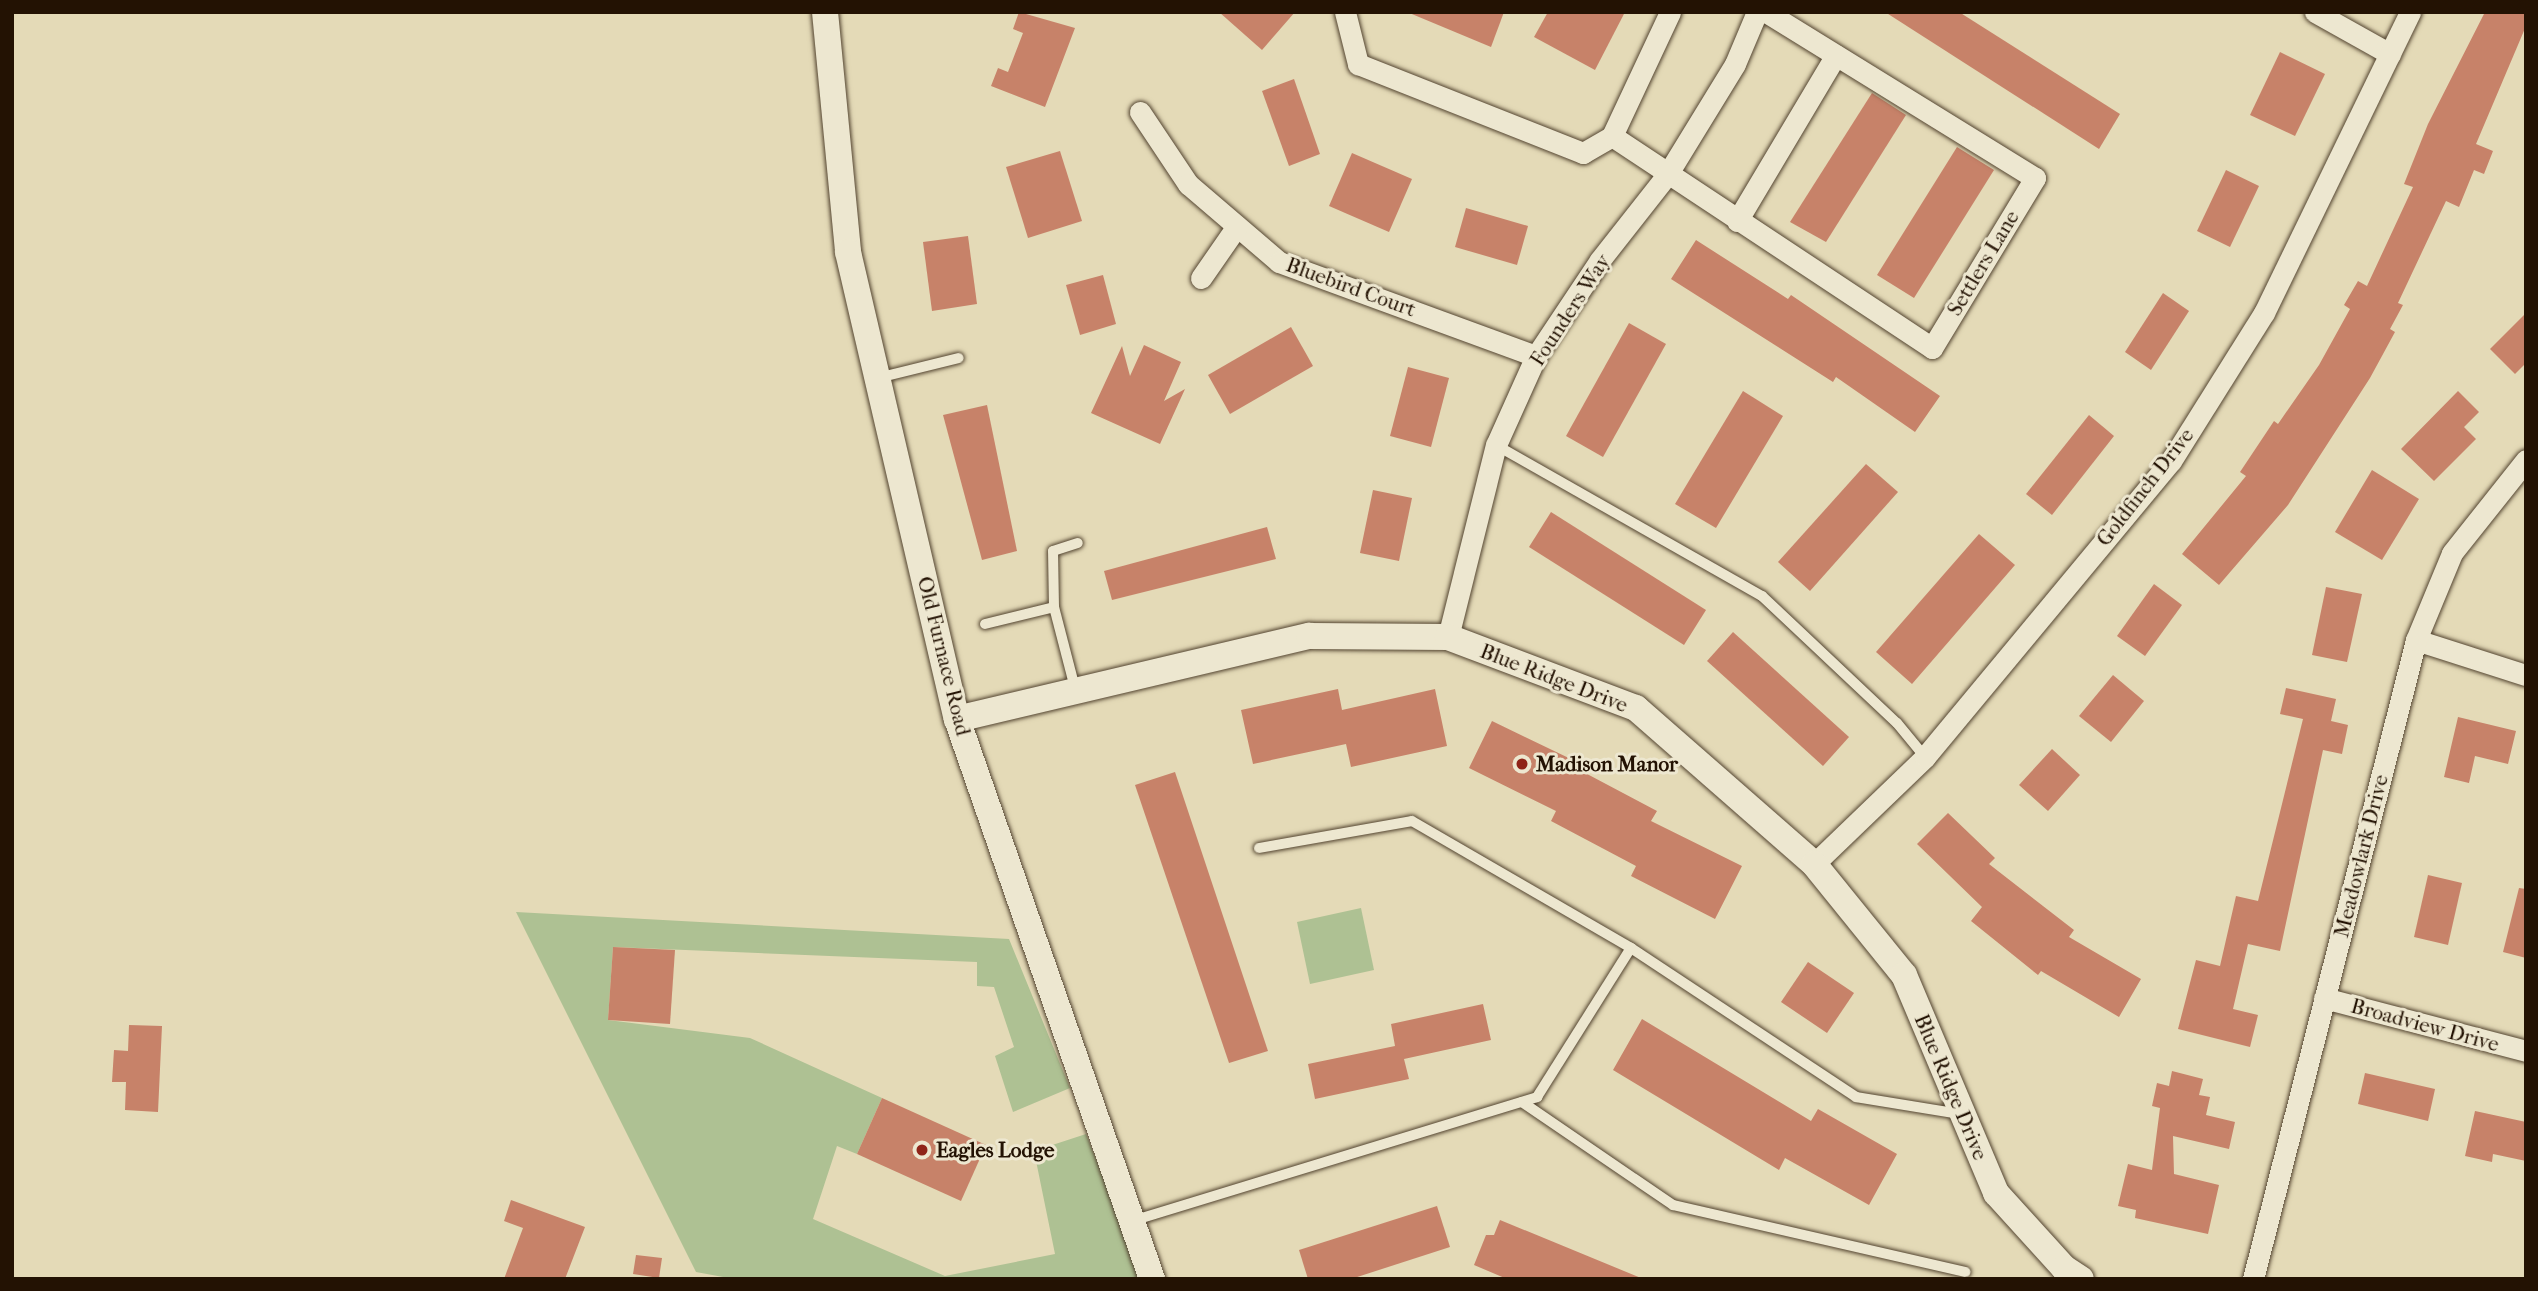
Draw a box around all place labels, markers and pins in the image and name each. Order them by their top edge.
place label: Madison Manor [1536,751,1678,777]
marker: Madison Manor [1514,756,1530,772]
place label: Eagles Lodge [936,1137,1054,1163]
marker: Eagles Lodge [914,1142,930,1158]

